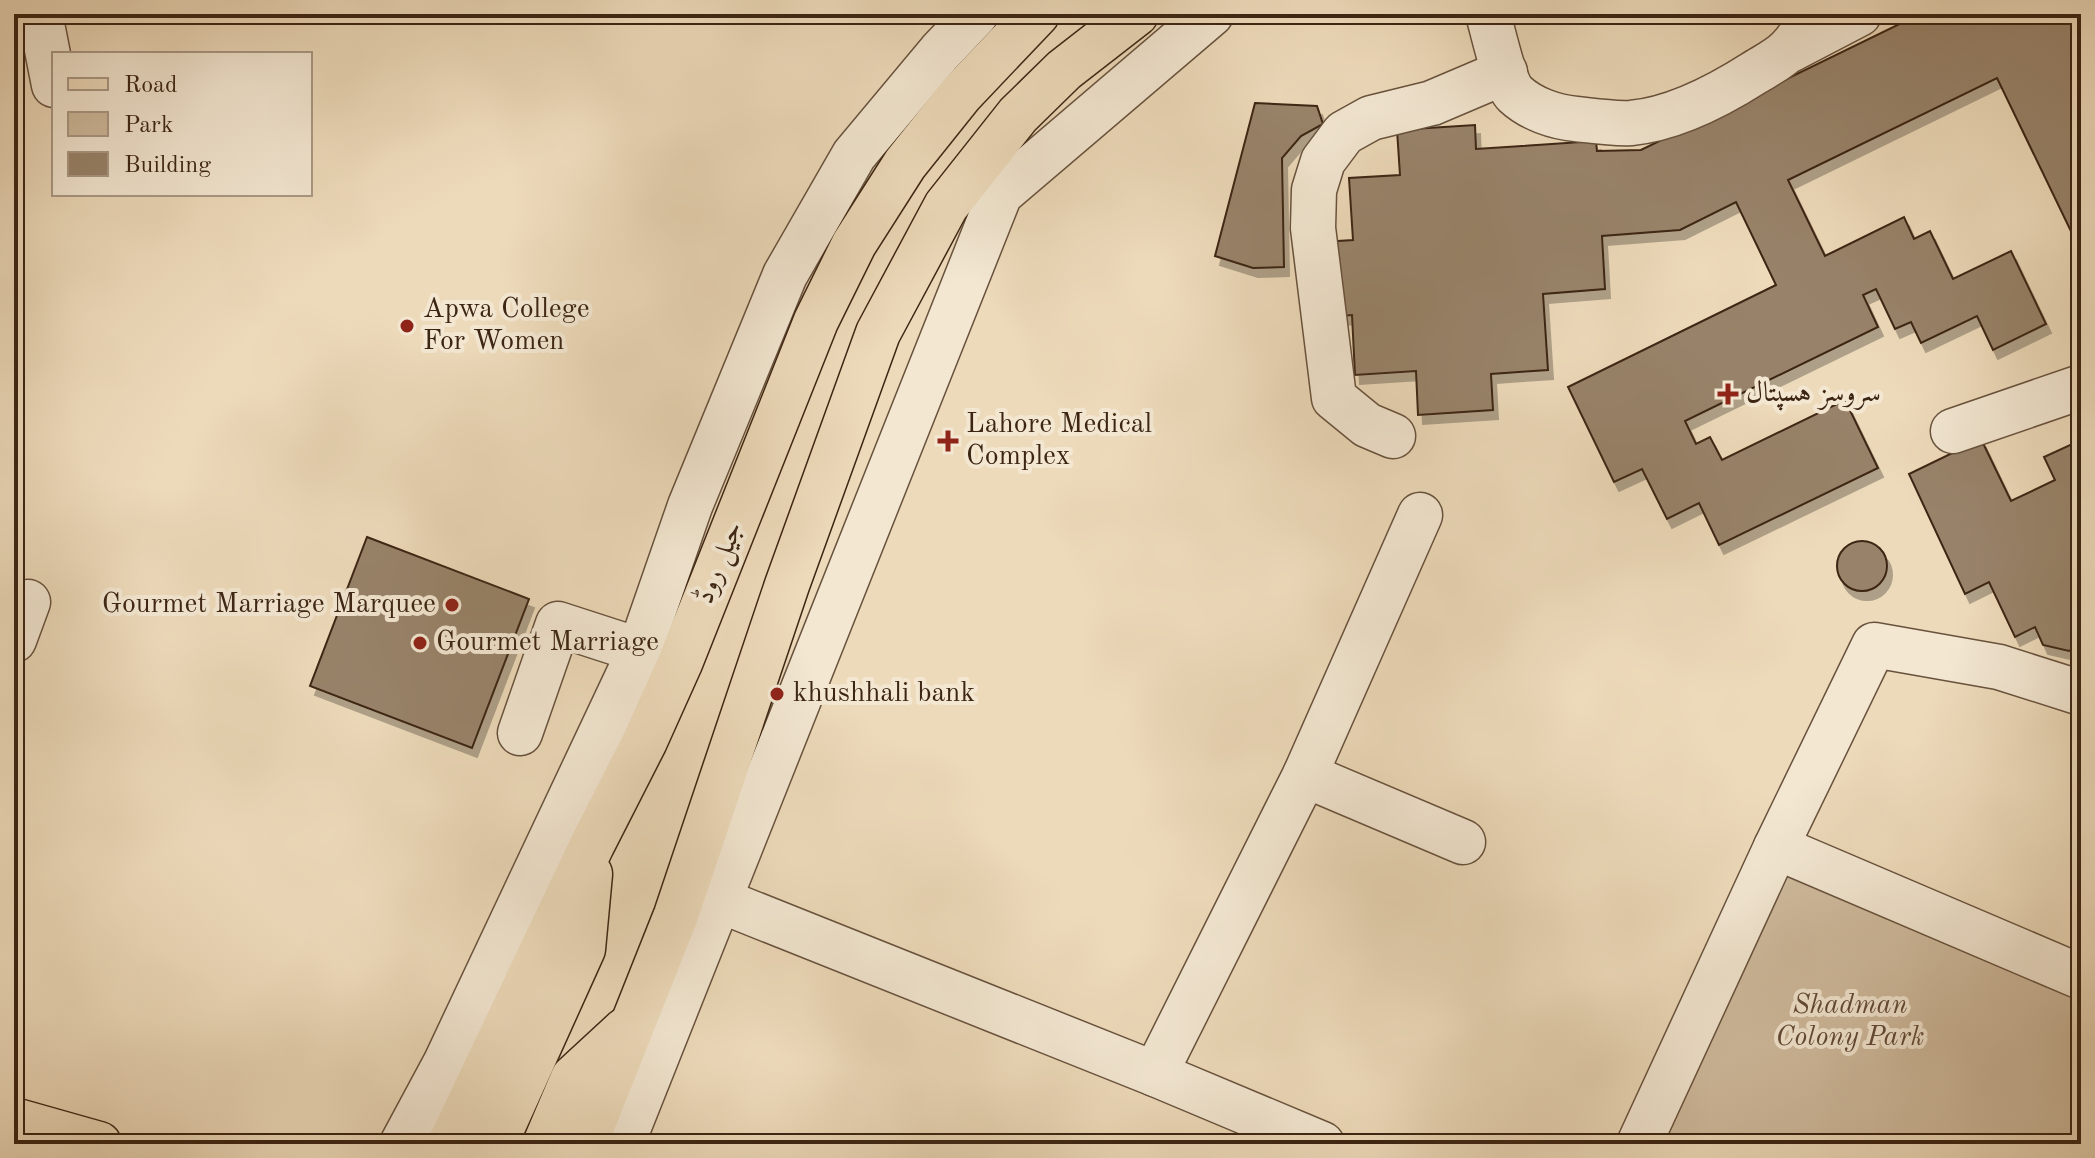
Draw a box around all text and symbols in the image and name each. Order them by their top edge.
legend [52,52,312,196]
text: Road [124,74,177,98]
text: Park [124,114,173,138]
text: Building [124,154,211,178]
place label: Apwa College For Women [423,296,590,356]
marker: Apwa College For Women [398,317,416,335]
place label: سروسز ہسپتال [1746,380,1881,411]
marker: سروسز ہسپتال [1717,383,1739,405]
place label: Lahore Medical Complex [966,411,1152,471]
marker: Lahore Medical Complex [937,430,959,452]
street label: جیل روڈ [688,517,752,609]
place label: Gourmet Marriage Marquee [102,591,436,619]
marker: Gourmet Marriage Marquee [443,596,461,614]
place label: Gourmet Marriage [436,629,659,657]
marker: Gourmet Marriage [411,634,429,652]
place label: khushhali bank [793,680,975,708]
marker: khushhali bank [768,685,786,703]
park label: Shadman Colony Park [1776,992,1924,1052]

